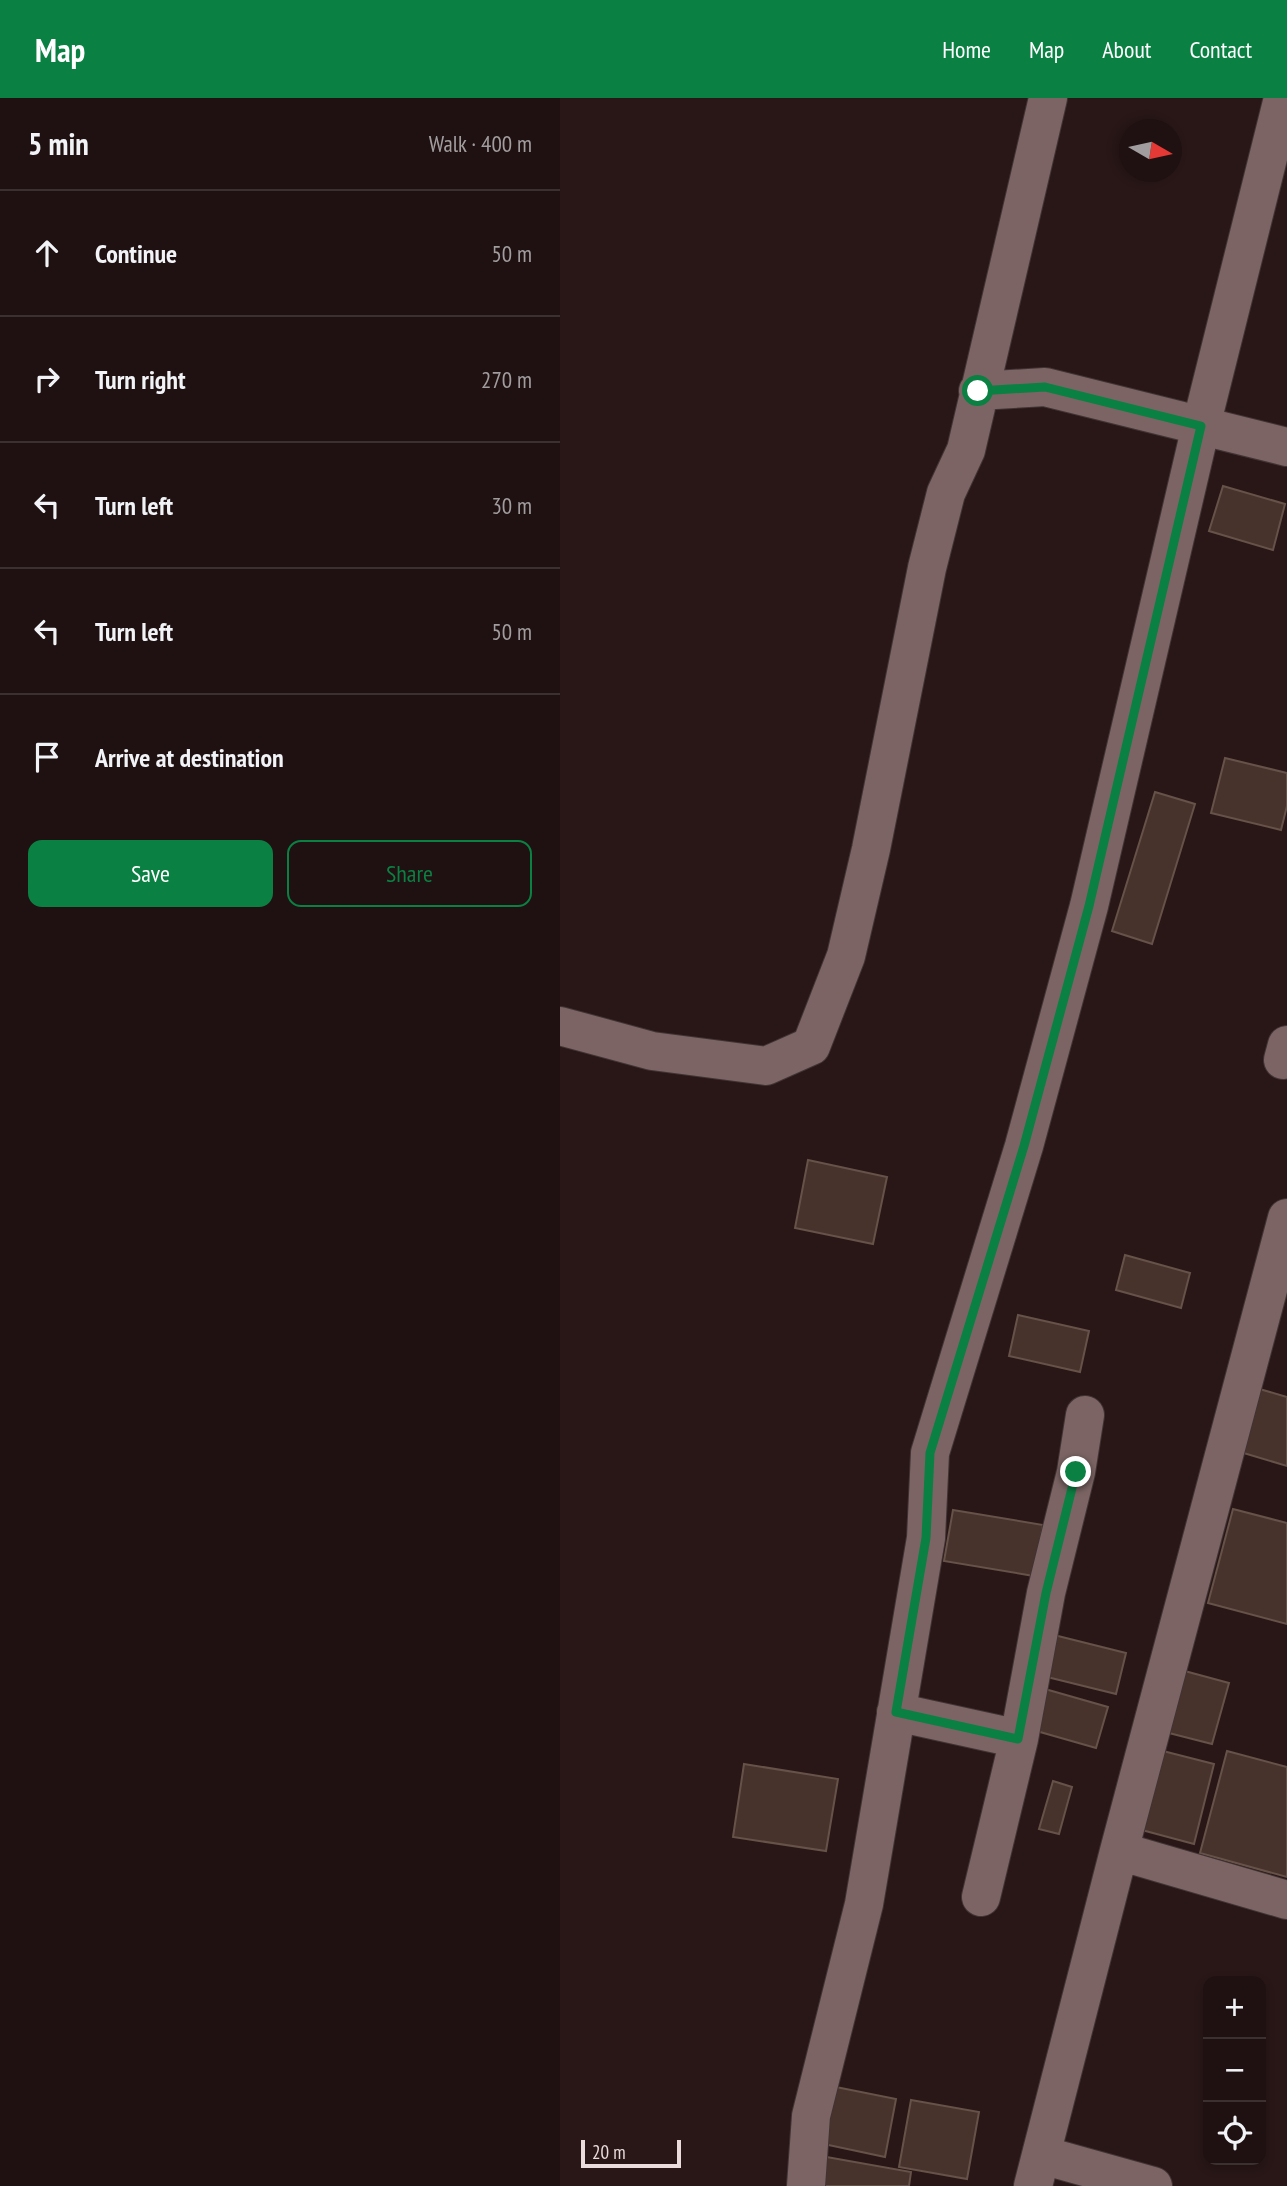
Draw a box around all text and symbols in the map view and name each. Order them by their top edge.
text: Map [35,28,85,71]
text: Home [942,34,991,65]
text: Map [1029,34,1064,65]
text: About [1102,34,1151,65]
text: Contact [1189,34,1252,65]
north arrow [1119,119,1182,182]
text: 5 min [28,124,89,163]
text: Walk · 400 m [429,129,532,158]
icon: ahead [28,234,66,272]
text: Continue [95,237,177,270]
text: 50 m [491,239,532,268]
icon: right [28,360,66,398]
text: Turn right [95,363,186,396]
text: 270 m [481,365,532,394]
route start [962,375,993,406]
icon: left [28,486,66,524]
text: Turn left [95,489,173,522]
text: 30 m [491,491,532,520]
icon: left [28,612,66,650]
text: Turn left [95,615,173,648]
text: 50 m [491,617,532,646]
icon: arrive [28,738,66,776]
text: Arrive at destination [95,741,284,774]
button: Save [28,840,273,907]
button: Share [287,840,532,907]
route end [1060,1456,1091,1487]
map controls [1203,1976,1266,2165]
button: + [1203,1976,1266,2039]
button: − [1203,2039,1266,2102]
button: locate [1203,2102,1266,2165]
scale bar [581,2137,681,2169]
text: 20 m [592,2140,626,2164]

